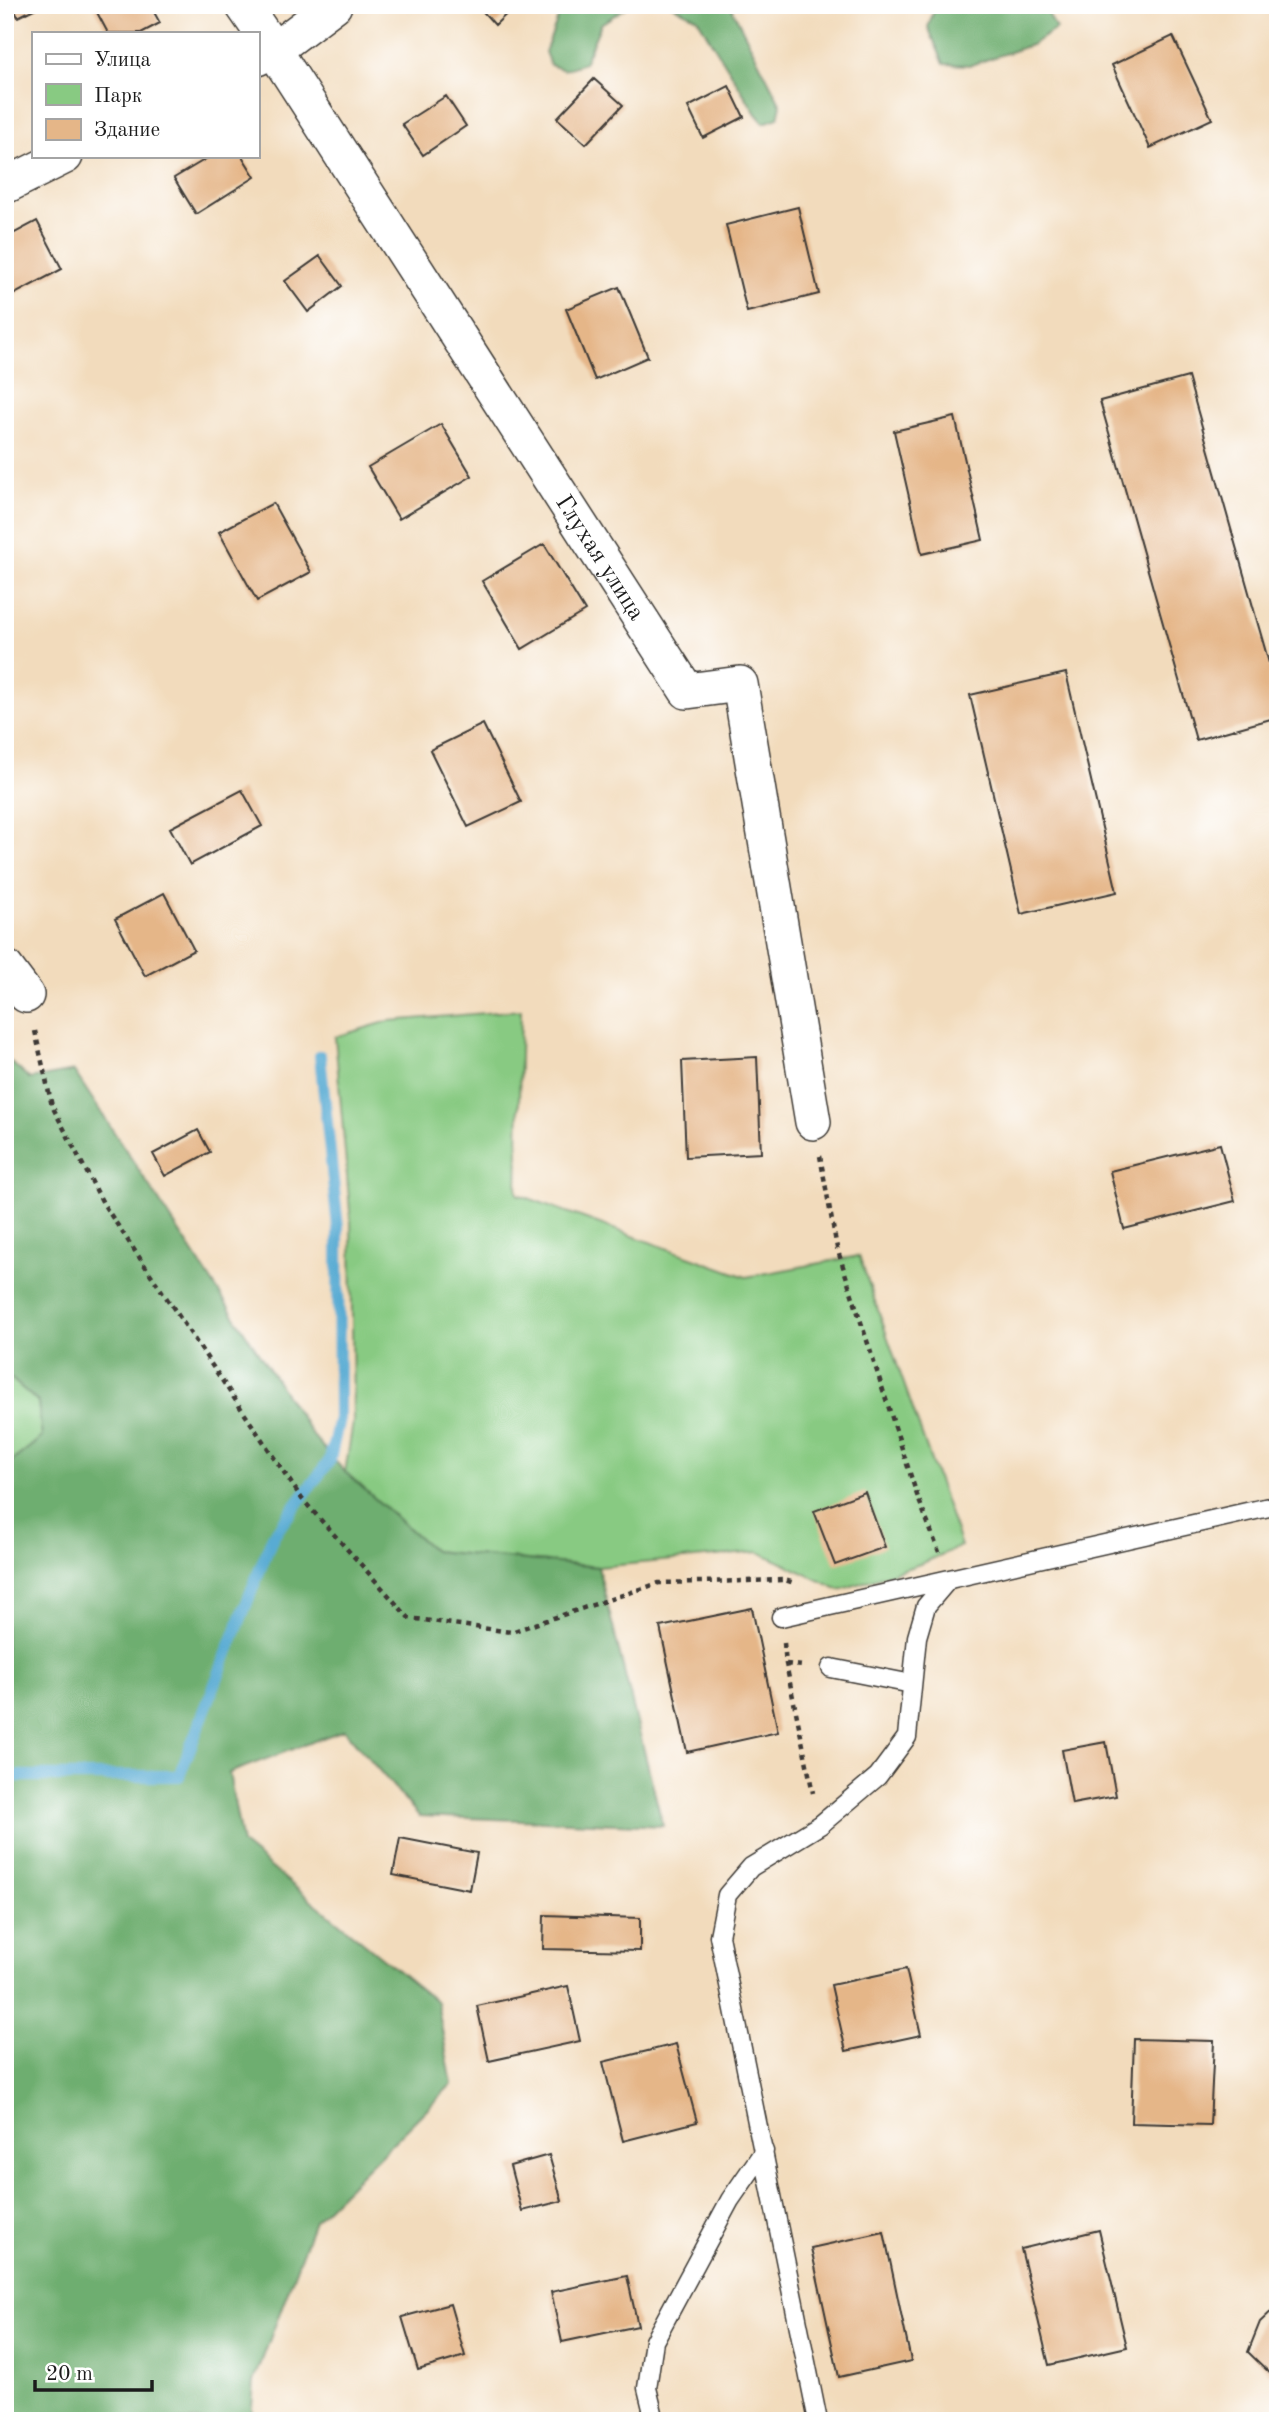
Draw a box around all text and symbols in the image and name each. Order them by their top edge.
legend [32,32,259,158]
text: Улица [94,50,151,71]
text: Парк [94,86,143,107]
text: Здание [94,120,160,141]
street label: Глухая улица [550,492,648,625]
scale bar [35,2349,152,2393]
text: 20 m [46,2364,93,2385]

